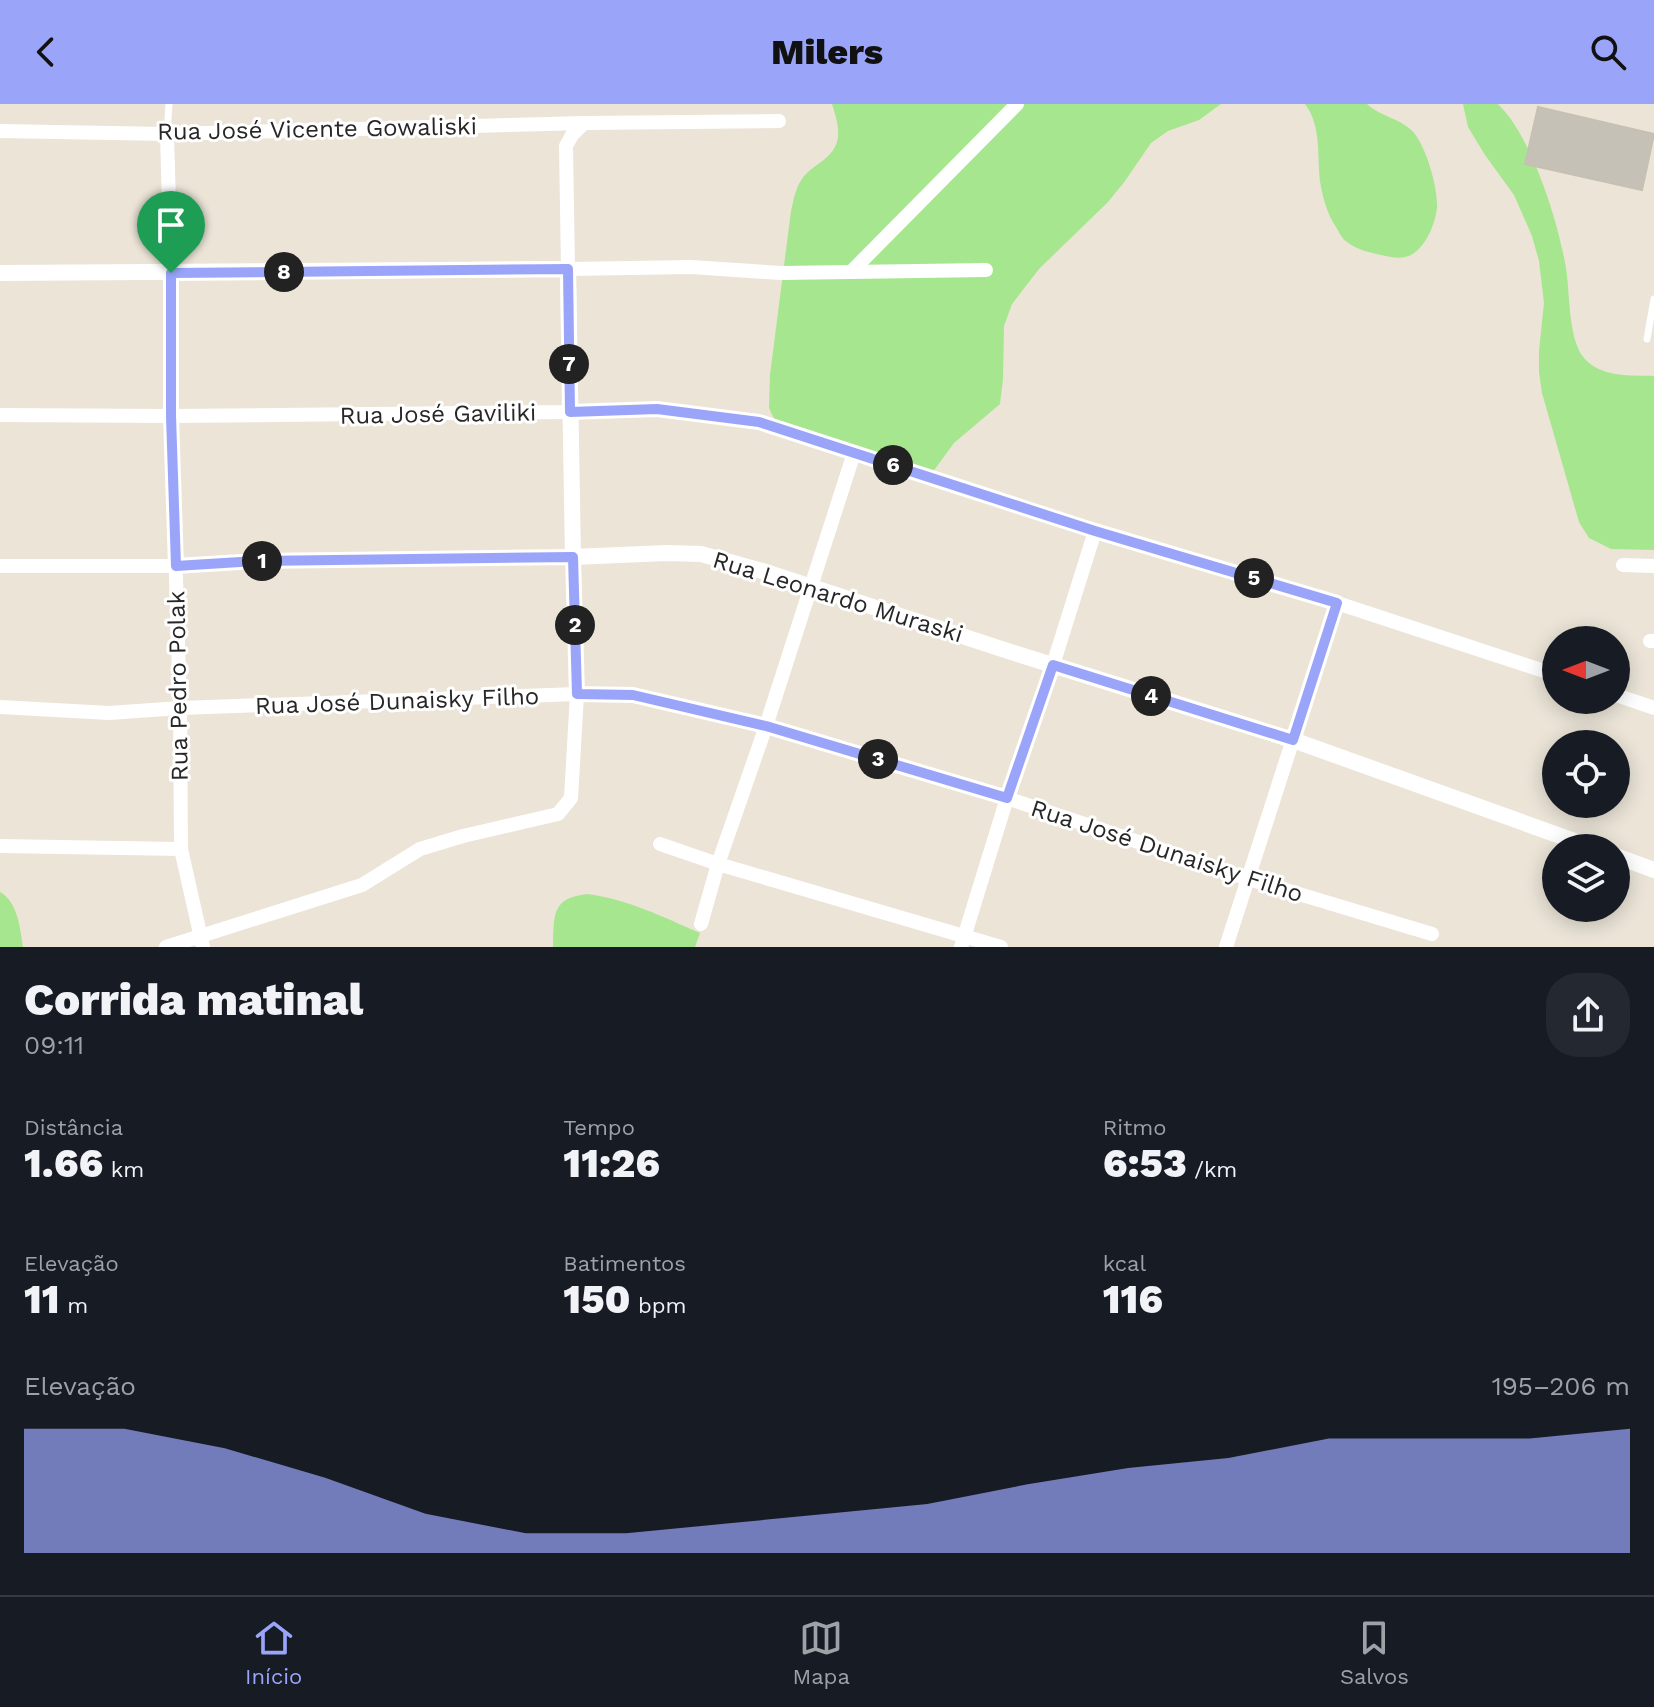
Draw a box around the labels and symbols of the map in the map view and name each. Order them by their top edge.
street label: Rua José Vicente Gowaliski [157,112,477,146]
pin [137,191,205,273]
pin: 8 [264,252,304,292]
pin: 7 [549,344,589,384]
street label: Rua José Gaviliki [339,398,537,430]
pin: 6 [873,445,913,485]
pin: 1 [242,541,282,581]
street label: Rua Leonardo Muraski [709,546,967,648]
pin: 5 [1234,558,1274,598]
street label: Rua Pedro Polak [162,590,194,781]
pin: 2 [555,605,595,645]
north arrow [1542,626,1630,714]
pin: 4 [1131,676,1171,716]
street label: Rua José Dunaisky Filho [254,682,540,720]
pin: 3 [858,739,898,779]
street label: Rua José Dunaisky Filho [1027,794,1307,908]

